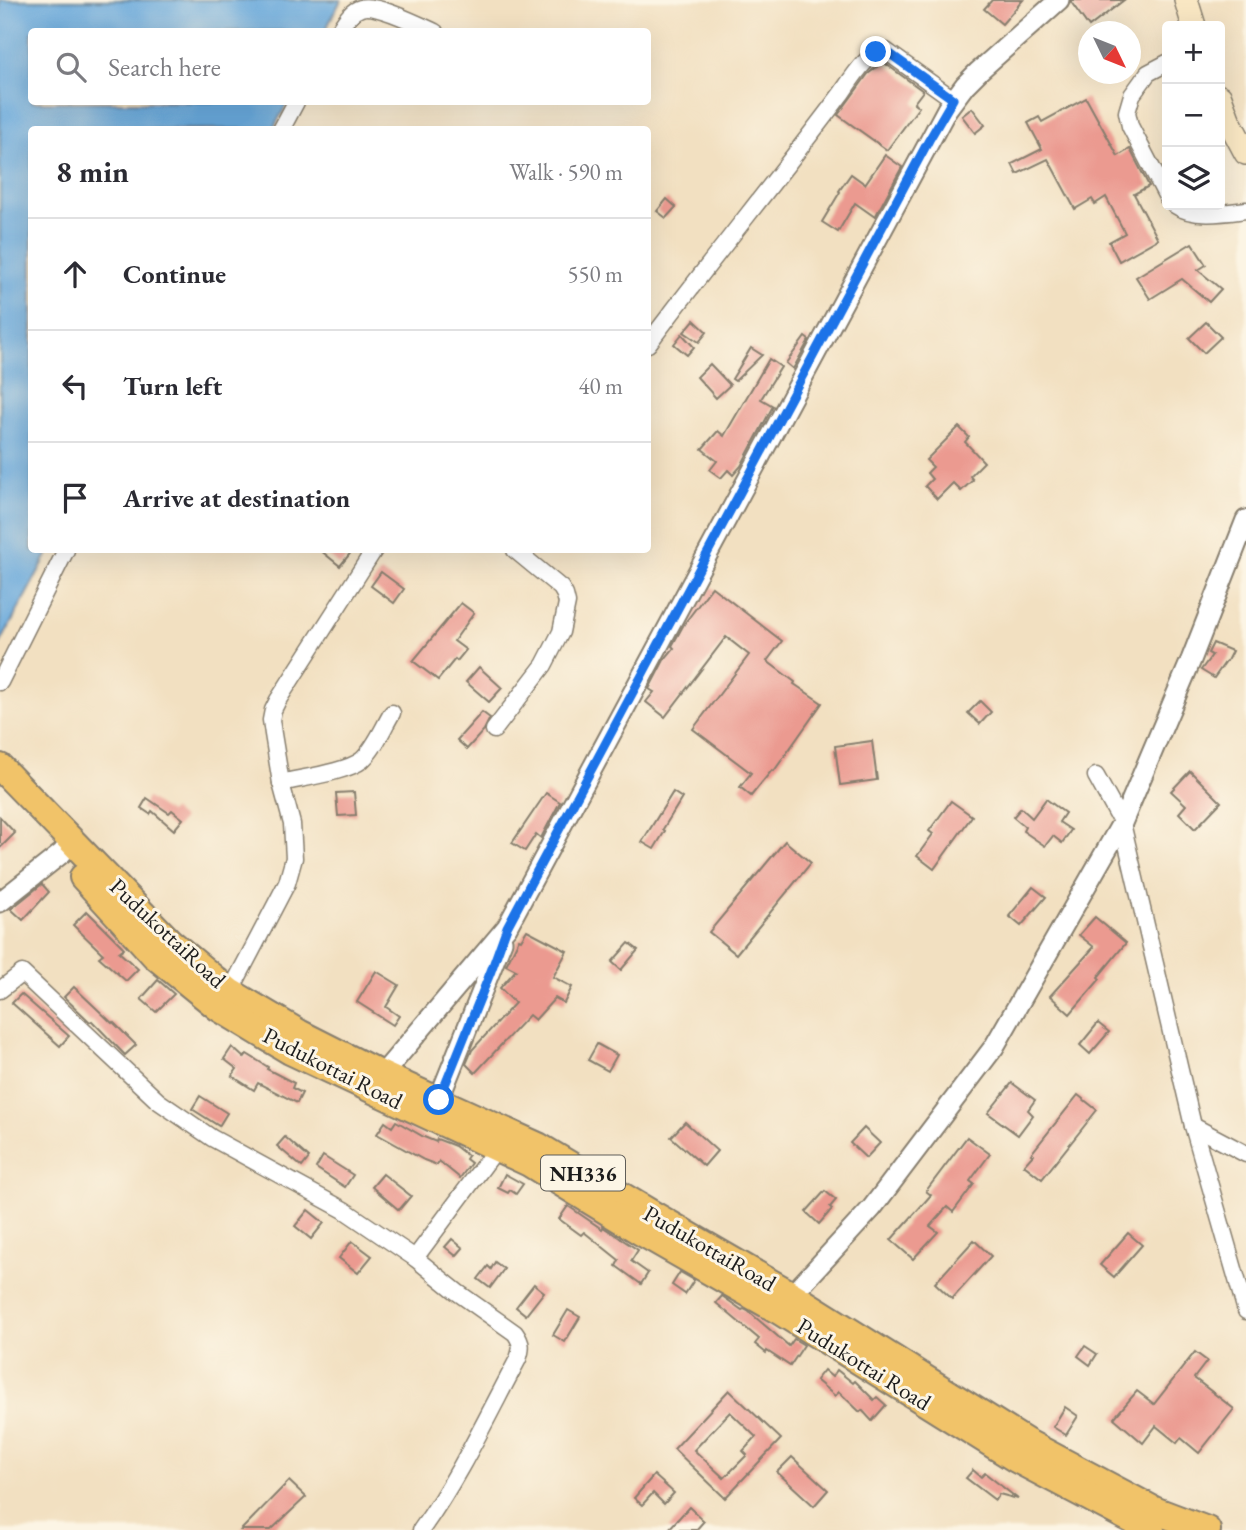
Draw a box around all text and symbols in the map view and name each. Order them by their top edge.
north arrow [1078,21,1141,84]
map controls [1162,21,1225,210]
button: + [1162,21,1225,84]
search box [28,28,651,105]
route end [860,36,891,67]
icon: search [52,48,90,86]
text: Search here [108,50,221,84]
button: − [1162,84,1225,147]
button: layers [1162,147,1225,210]
text: 8 min [56,152,129,191]
text: Walk · 590 m [509,157,623,187]
icon: ahead [56,255,94,293]
text: Continue [123,257,226,291]
text: 550 m [567,259,623,289]
icon: left [56,367,94,405]
text: Turn left [123,369,222,403]
text: 40 m [578,371,623,401]
icon: arrive [56,479,94,517]
text: Arrive at destination [123,481,350,515]
street label: PudukottaiRoad [104,872,233,995]
street label: Pudukottai Road [258,1020,408,1116]
route start [423,1084,454,1115]
road number: NH336 [541,1156,625,1190]
street label: PudukottaiRoad [638,1198,782,1298]
street label: Pudukottai Road [791,1311,937,1417]

